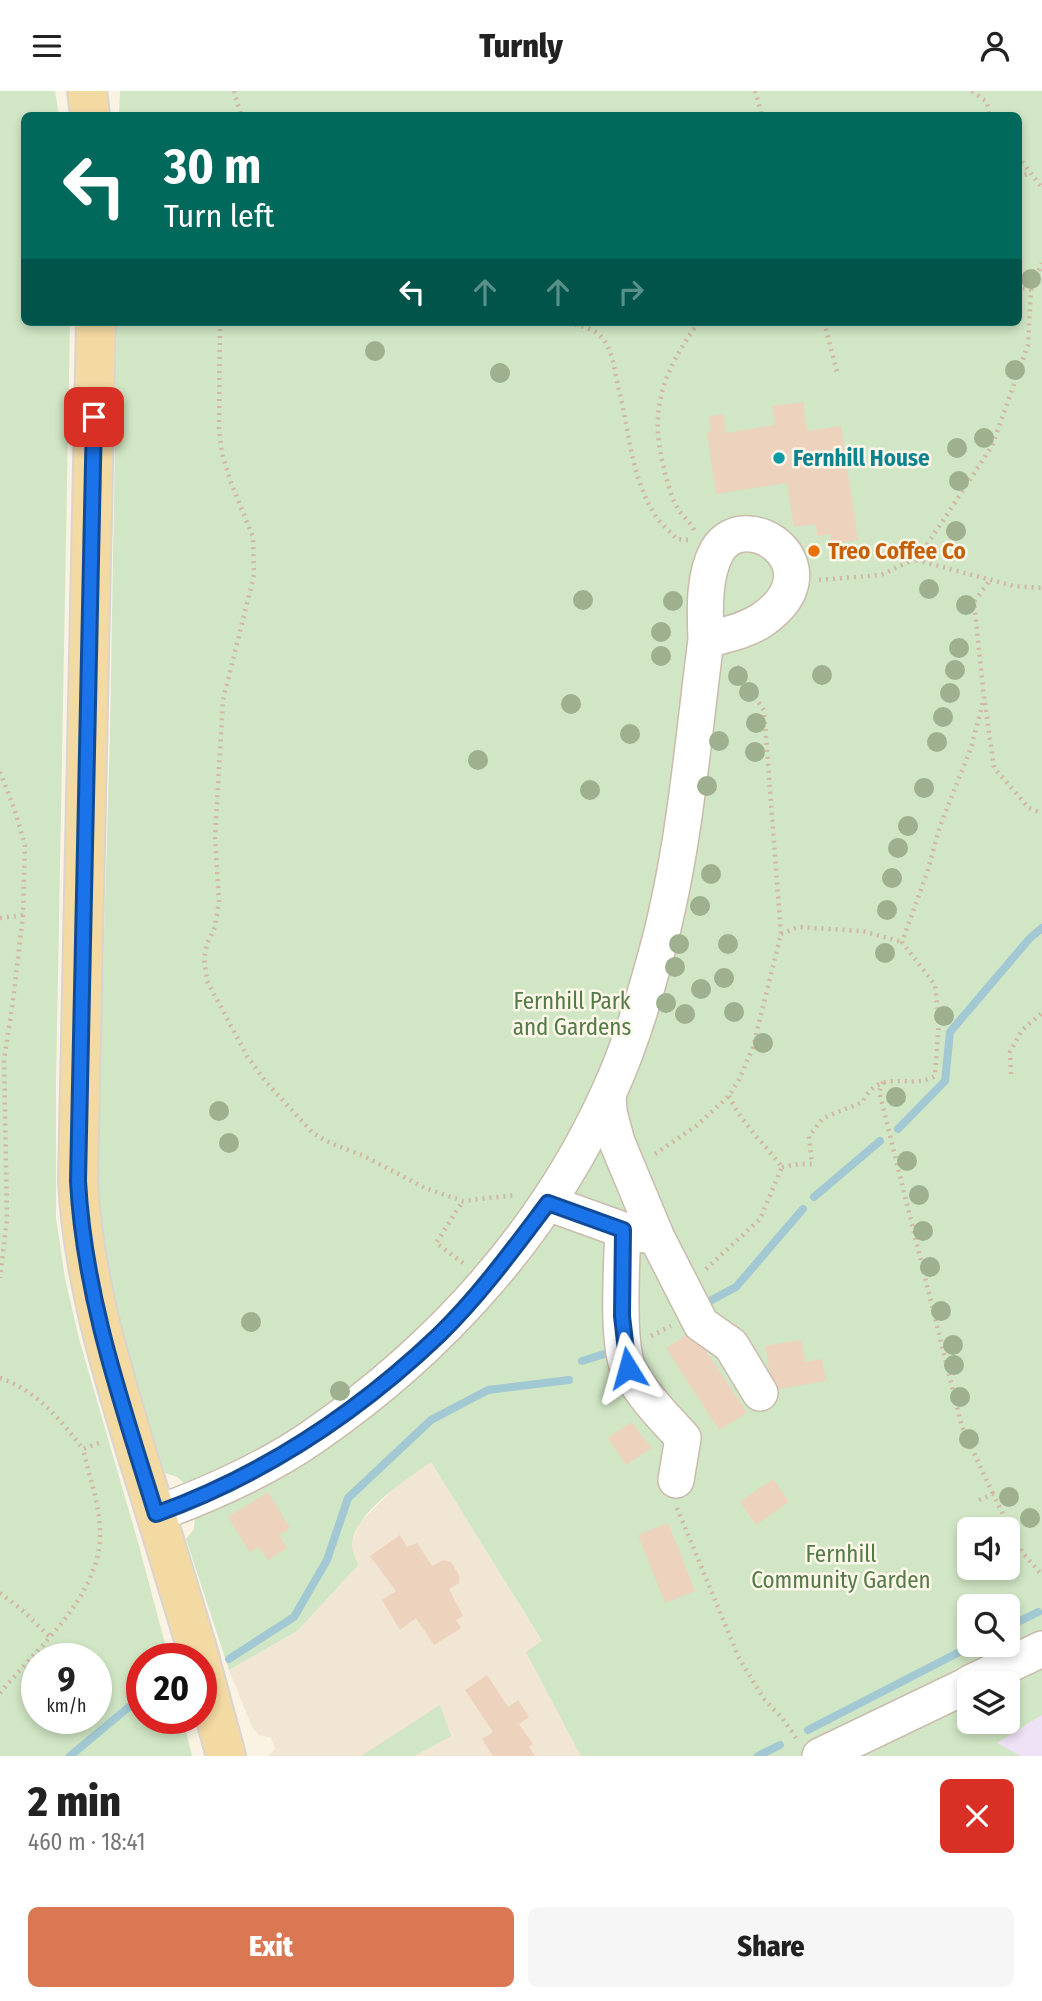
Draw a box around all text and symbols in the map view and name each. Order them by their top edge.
icon: menu [28,27,66,65]
text: Turnly [479,27,563,65]
icon: person [976,27,1014,65]
text: 30 m [164,137,262,196]
icon: left [49,140,140,231]
text: Turn left [164,197,274,235]
icon: left [393,273,431,311]
icon: ahead [466,273,504,311]
icon: ahead [539,273,577,311]
icon: right [612,273,650,311]
pin [64,387,124,447]
icon: arrive [75,398,113,436]
place label: Fernhill House [793,444,930,472]
marker: Fernhill House [771,450,787,466]
place label: Treo Coffee Co [828,537,966,565]
marker: Treo Coffee Co [806,543,822,559]
park label: Fernhill Park and Gardens [513,987,631,1041]
position arrow [591,1331,665,1405]
map controls [957,1517,1020,1734]
button: sound [957,1517,1020,1580]
park label: Fernhill Community Garden [751,1540,931,1594]
button: search [957,1594,1020,1657]
speed limit sign: 20 [126,1643,217,1734]
text: 9 [57,1658,76,1700]
button: layers [957,1671,1020,1734]
text: km/h [46,1695,87,1717]
text: 2 min [28,1777,121,1827]
button: close [940,1779,1014,1853]
text: 460 m · 18:41 [28,1828,145,1856]
button: Exit [28,1907,514,1987]
button: Share [528,1907,1014,1987]

